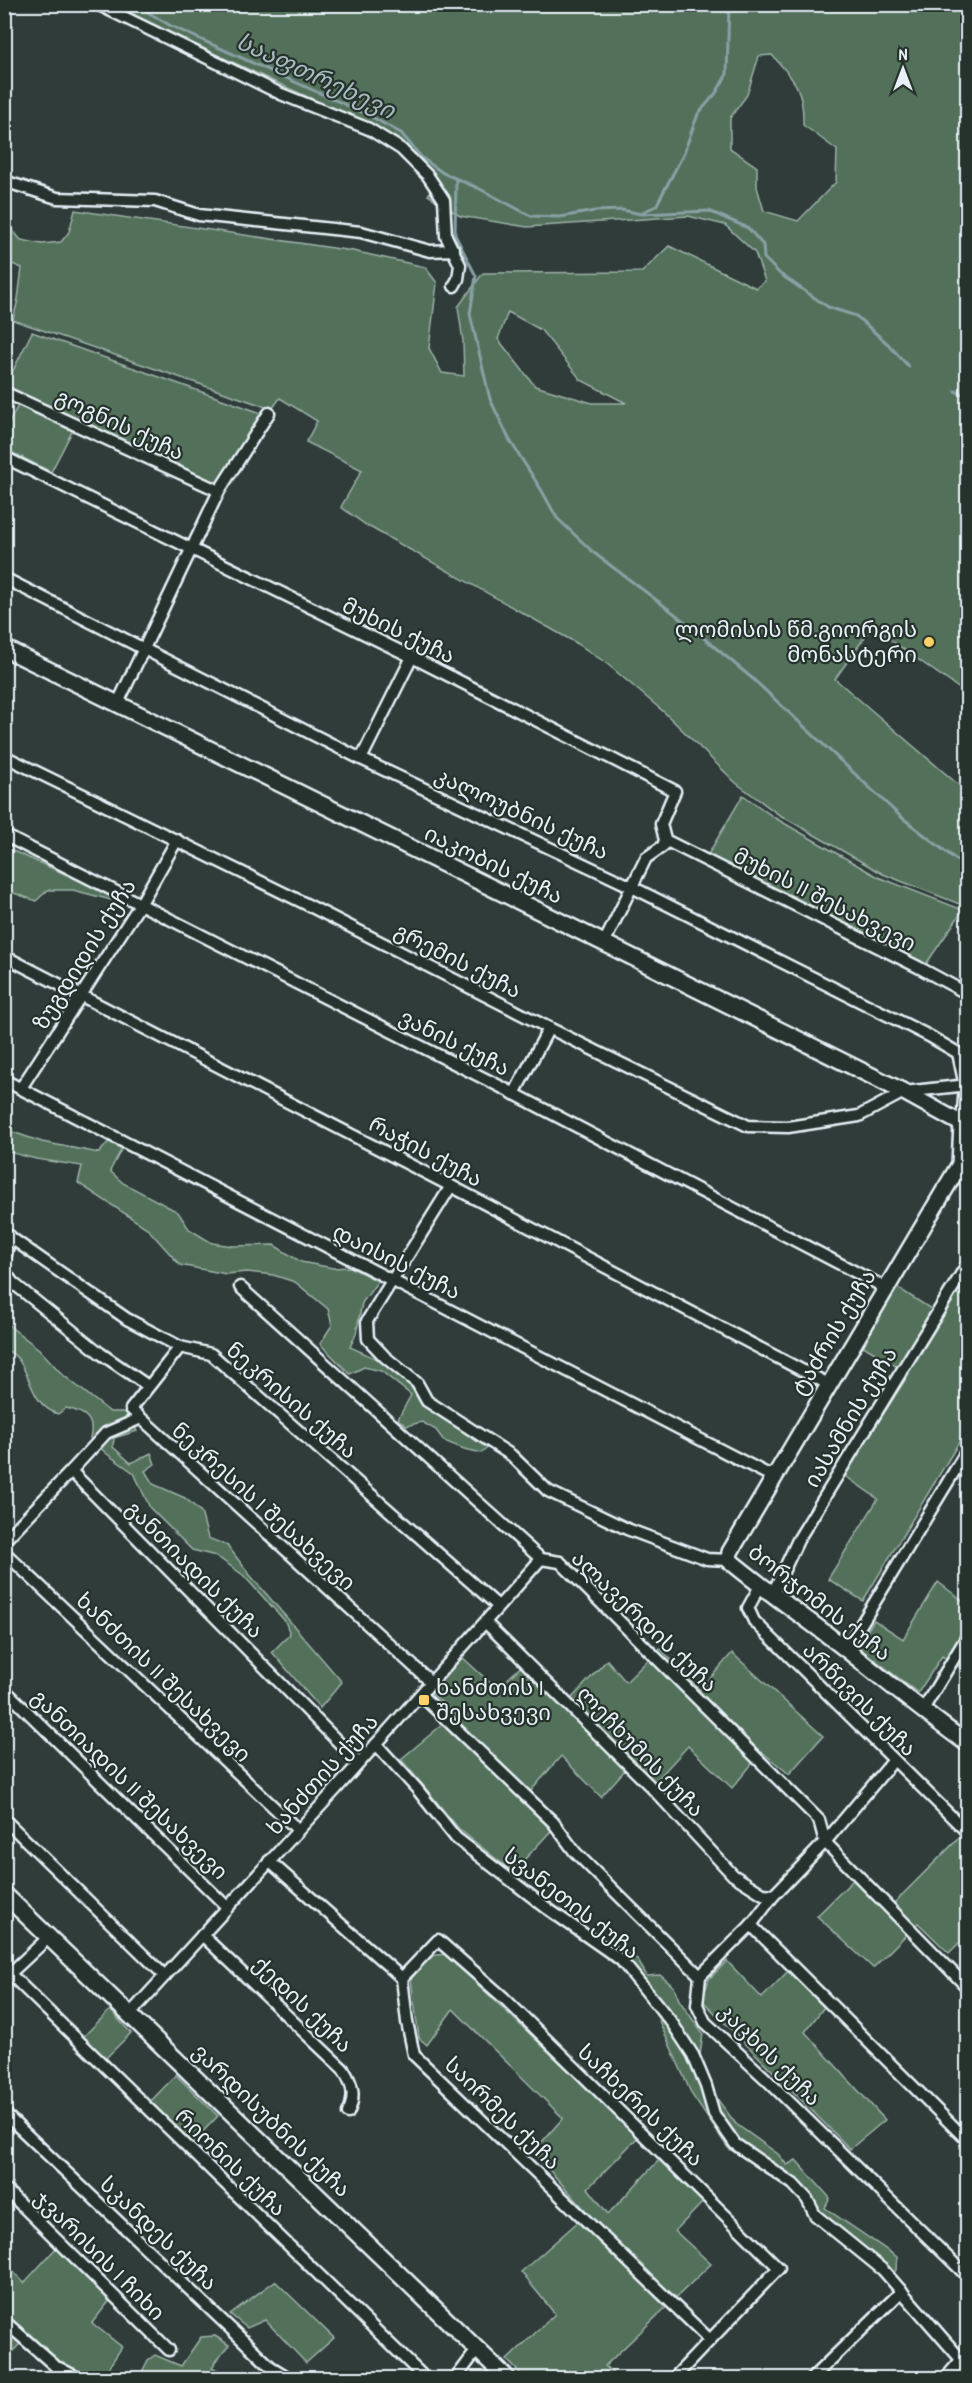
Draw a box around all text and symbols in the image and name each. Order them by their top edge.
water label: სააფთრეხევი [232,24,402,126]
north arrow [873,39,933,99]
text: N [899,43,908,65]
street label: გოგნის ქუჩა [51,381,189,467]
street label: მუხის ქუჩა [338,590,460,670]
place label: ლომისის წმ.გიორგის მონასტერი [675,614,917,669]
marker: ლომისის წმ.გიორგის მონასტერი [922,635,936,649]
street label: კალოუბნის ქუჩა [430,760,614,866]
street label: იაკობის ქუჩა [420,818,568,910]
street label: მუხის II შესახვევი [729,840,921,958]
street label: ზუგდიდის ქუჩა [25,873,143,1035]
street label: გრემის ქუჩა [389,915,527,1005]
street label: ვანის ქუჩა [395,1001,515,1083]
street label: რაჭის ქუჩა [364,1109,488,1193]
street label: დაისის ქუჩა [328,1216,466,1306]
street label: ტაძრის ქუჩა [783,1263,883,1401]
street label: ნეკრისის ქუჩა [220,1335,364,1465]
street label: იასამნის ქუჩა [796,1341,904,1493]
street label: ნეკრესის I შესახვევი [165,1415,363,1597]
street label: განთიადის ქუჩა [119,1493,271,1645]
street label: ბორჯომის ქუჩა [742,1537,898,1667]
street label: ალავერდის ქუჩა [565,1543,725,1699]
street label: ხანძთის II შესახვევი [70,1585,258,1769]
street label: არწივის ქუჩა [796,1635,924,1763]
place label: ხანძთის I შესახვევი [436,1672,551,1727]
street label: ლეჩხუმის ქუჩა [571,1679,711,1823]
street label: განთიადის II შესახვევი [25,1682,235,1886]
marker: ხანძთის I შესახვევი [417,1693,431,1707]
street label: ხანძთის ქუჩა [259,1707,385,1841]
street label: სვანეთის ქუჩა [498,1840,646,1966]
street label: ქედის ქუჩა [247,1949,359,2059]
street label: კაცხის ქუჩა [712,1996,828,2112]
street label: ვარდისუბნის ქუჩა [186,2037,358,2203]
street label: საჩხერის ქუჩა [571,2037,711,2173]
street label: საირმეს ქუჩა [438,2050,568,2176]
street label: რიონის ქუჩა [169,2101,293,2223]
street label: სკანდეს ქუჩა [94,2169,224,2297]
street label: ჯვარისის I ჩიხი [28,2183,172,2327]

